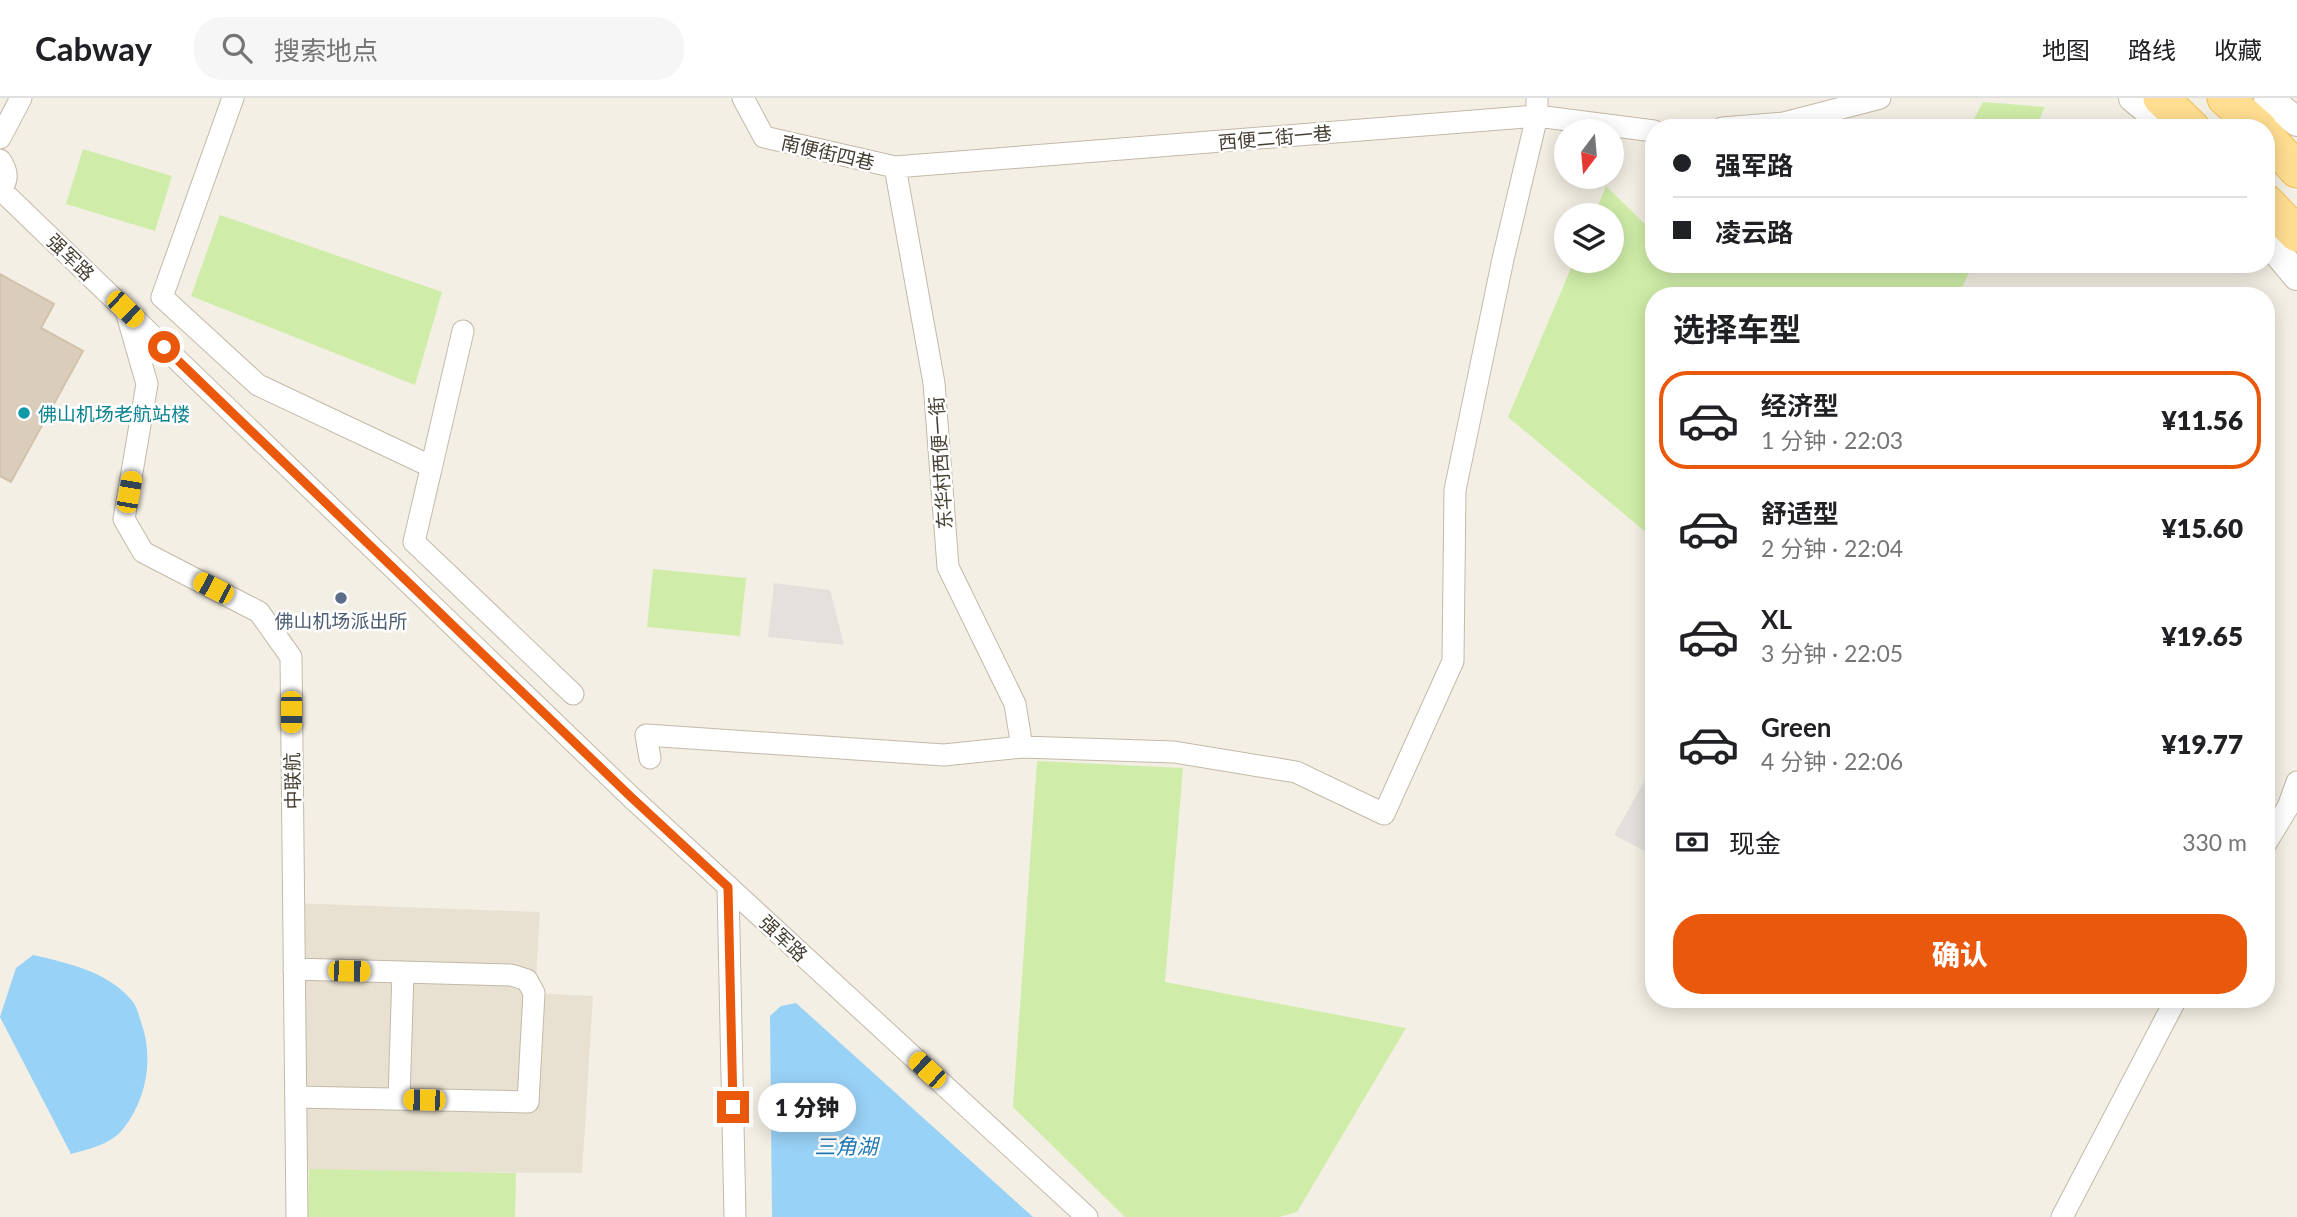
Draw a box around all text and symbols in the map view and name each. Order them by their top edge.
search box [194,17,684,80]
text: Cabway [35,28,152,68]
icon: search [218,29,256,67]
text: 搜索地点 [274,34,378,66]
text: 地图 [2042,35,2090,64]
text: 路线 [2128,35,2176,64]
text: 收藏 [2214,35,2262,64]
north arrow [1554,119,1624,189]
map controls [1554,119,1624,273]
street label: 西便二街一巷 [1217,121,1333,153]
street label: 南便街四巷 [779,130,877,174]
text: 强军路 [1715,149,1793,181]
button: layers [1554,203,1624,273]
text: 凌云路 [1715,216,1793,248]
street label: 强军路 [43,229,99,285]
car [103,287,148,331]
text: 选择车型 [1673,309,1801,348]
route start [148,331,180,363]
icon: car [1677,389,1740,452]
text: 经济型 [1761,389,1839,421]
street label: 东华村西便一街 [924,396,956,530]
place label: 佛山机场老航站楼 [38,402,190,425]
text: ¥11.56 [2161,404,2243,436]
marker: 佛山机场老航站楼 [16,405,32,421]
text: 1 分钟 · 22:03 [1761,426,1903,454]
car [116,469,143,515]
icon: car [1677,497,1740,560]
text: 舒适型 [1761,497,1839,529]
text: ¥15.60 [2161,512,2243,544]
text: 2 分钟 · 22:04 [1761,534,1903,562]
car [190,569,237,607]
marker: 佛山机场派出所 [333,590,349,606]
text: XL [1761,603,1792,635]
icon: car [1677,605,1740,668]
place label: 佛山机场派出所 [274,609,408,632]
text: ¥19.65 [2161,620,2243,652]
text: 3 分钟 · 22:05 [1761,639,1903,667]
car [281,691,302,733]
text: Green [1761,711,1831,743]
icon: car [1677,713,1740,776]
text: ¥19.77 [2161,728,2243,760]
text: 4 分钟 · 22:06 [1761,747,1903,775]
street label: 中联航 [280,752,304,810]
icon: cash [1673,823,1711,861]
text: 现金 [1729,827,1781,859]
text: 330 m [2182,828,2247,856]
street label: 强军路 [755,910,813,966]
button: 确认 [1673,914,2247,994]
car [328,960,371,982]
car [905,1048,950,1092]
callout: 1 分钟 [758,1082,856,1132]
car [403,1089,446,1111]
route end [717,1091,749,1123]
text: 1 分钟 [775,1093,839,1121]
water label: 三角湖 [815,1133,880,1158]

